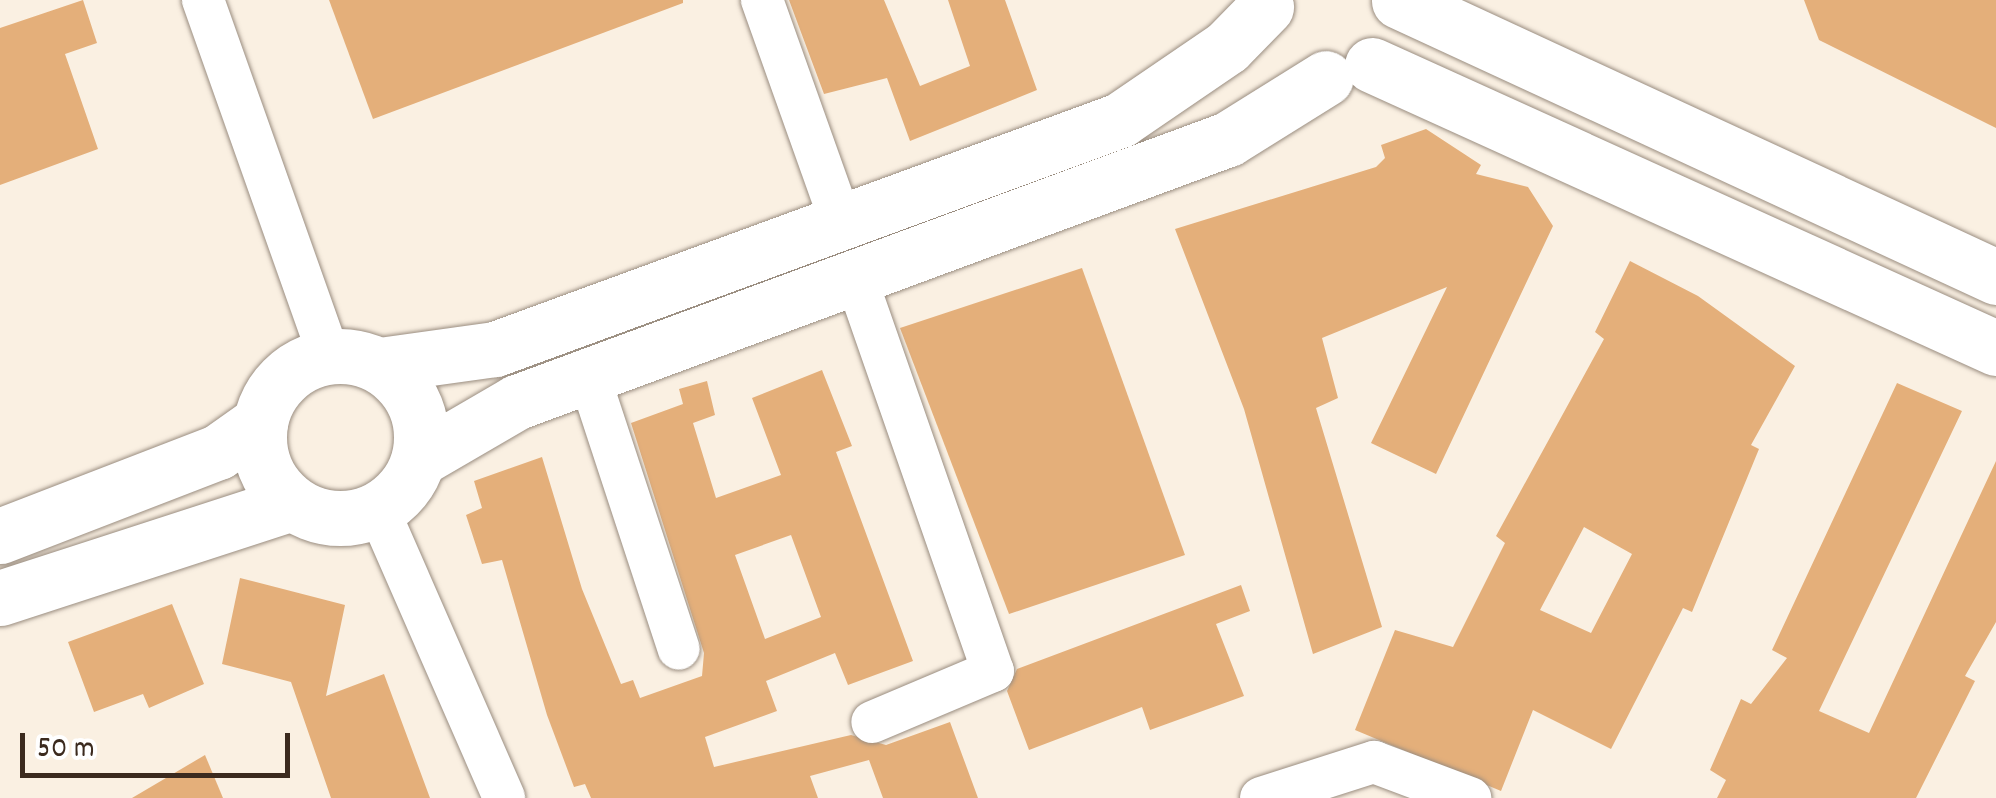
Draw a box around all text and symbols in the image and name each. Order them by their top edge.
scale bar [25,713,295,775]
text: 50 m [37,729,95,772]

